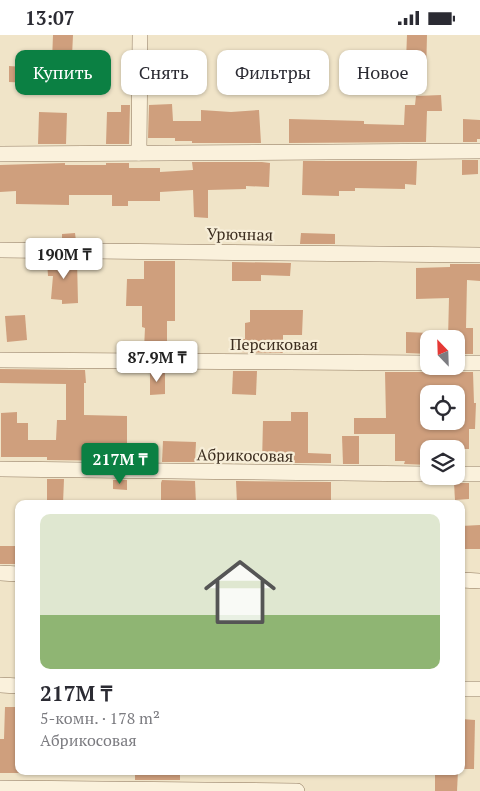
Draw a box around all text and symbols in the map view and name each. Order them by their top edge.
text: 13:07 [25,5,74,30]
chip: Купить [15,50,111,95]
chip: Снять [121,50,207,95]
chip: Фильтры [217,50,329,95]
chip: Новое [339,50,427,95]
street label: Урючная [207,222,273,246]
pin: 190M ₸ [23,237,105,280]
text: 190M ₸ [36,243,92,265]
north arrow [420,330,465,375]
map controls [420,330,465,485]
street label: Персиковая [230,333,318,355]
pin: 87.9M ₸ [111,341,203,383]
text: 87.9M ₸ [128,346,186,368]
button: locate [420,385,465,430]
button: layers [420,440,465,485]
pin: 217M ₸ [79,443,161,485]
street label: Абрикосовая [196,443,294,467]
text: 217M ₸ [92,448,148,470]
icon: home [195,547,285,637]
text: 217M ₸ [40,679,112,707]
text: 5-комн. · 178 m² [40,707,160,729]
text: Абрикосовая [40,729,137,751]

